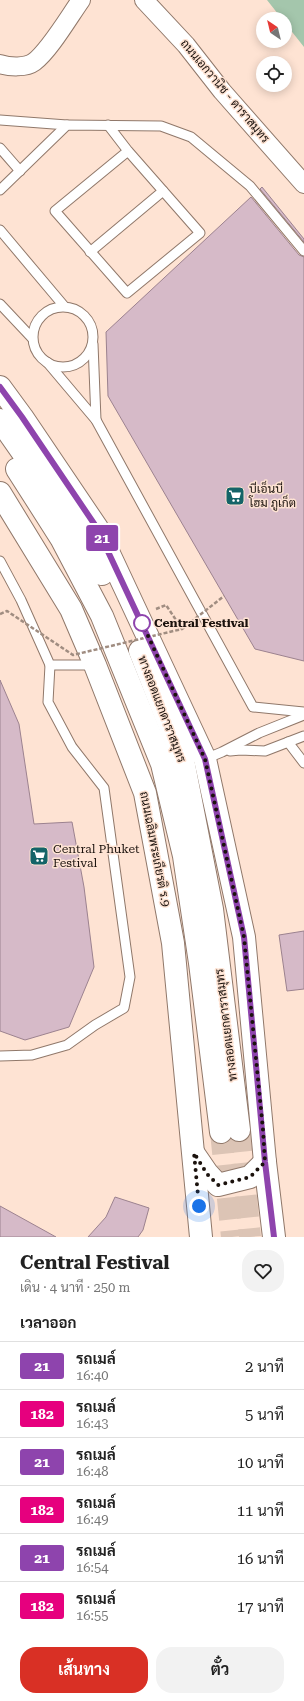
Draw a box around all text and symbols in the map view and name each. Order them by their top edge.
north arrow [256,12,292,48]
map controls [256,12,292,92]
street label: ถนนเอกวานิช - ดาราสมุทร [176,36,273,147]
button: locate [256,56,292,92]
place label: บีเอ็นบี โฮม ภูเก็ต [248,480,296,511]
supermarket icon: บีเอ็นบี โฮม ภูเก็ต [224,485,246,507]
line badge: 21 [84,525,120,551]
text: 21 [94,530,110,546]
marker: Central Festival [133,614,151,632]
place label: Central Festival [154,616,249,630]
street label: ทางลอดแยกดาราสมุทร [133,653,189,765]
street label: ถนนเฉลิมพระเกียรติ ร.9 [137,790,174,908]
place label: Central Phuket Festival [53,842,140,870]
supermarket icon: Central Phuket Festival [28,845,50,867]
street label: ทางลอดแยกดาราสมุทร [212,967,242,1082]
your location [189,1196,209,1216]
button: heart [242,1250,284,1292]
text: Central Festival [20,1251,170,1274]
text: เดิน · 4 นาที · 250 m [20,1280,130,1295]
text: เวลาออก [20,1314,77,1332]
text: รถเมล์ [76,1350,116,1368]
text: 21 [34,1358,50,1374]
text: 2 นาที [245,1358,284,1376]
text: 16:40 [76,1368,108,1383]
text: รถเมล์ [76,1398,116,1416]
text: 182 [30,1406,54,1422]
text: 5 นาที [245,1406,284,1424]
text: 16:43 [76,1416,108,1431]
text: รถเมล์ [76,1446,116,1464]
text: 21 [34,1454,50,1470]
text: 10 นาที [237,1454,284,1472]
text: 16:48 [76,1464,108,1479]
text: รถเมล์ [76,1494,116,1512]
text: 182 [30,1502,54,1518]
text: 11 นาที [237,1502,284,1520]
text: 16:49 [76,1512,108,1527]
text: รถเมล์ [76,1542,116,1560]
text: 21 [34,1550,50,1566]
text: 16 นาที [237,1550,284,1568]
text: 16:54 [76,1560,108,1575]
text: รถเมล์ [76,1590,116,1608]
text: 182 [30,1598,54,1614]
text: 17 นาที [237,1598,284,1616]
text: 16:55 [76,1608,108,1623]
button: เส้นทาง [20,1647,148,1693]
button: ตั๋ว [156,1647,284,1693]

